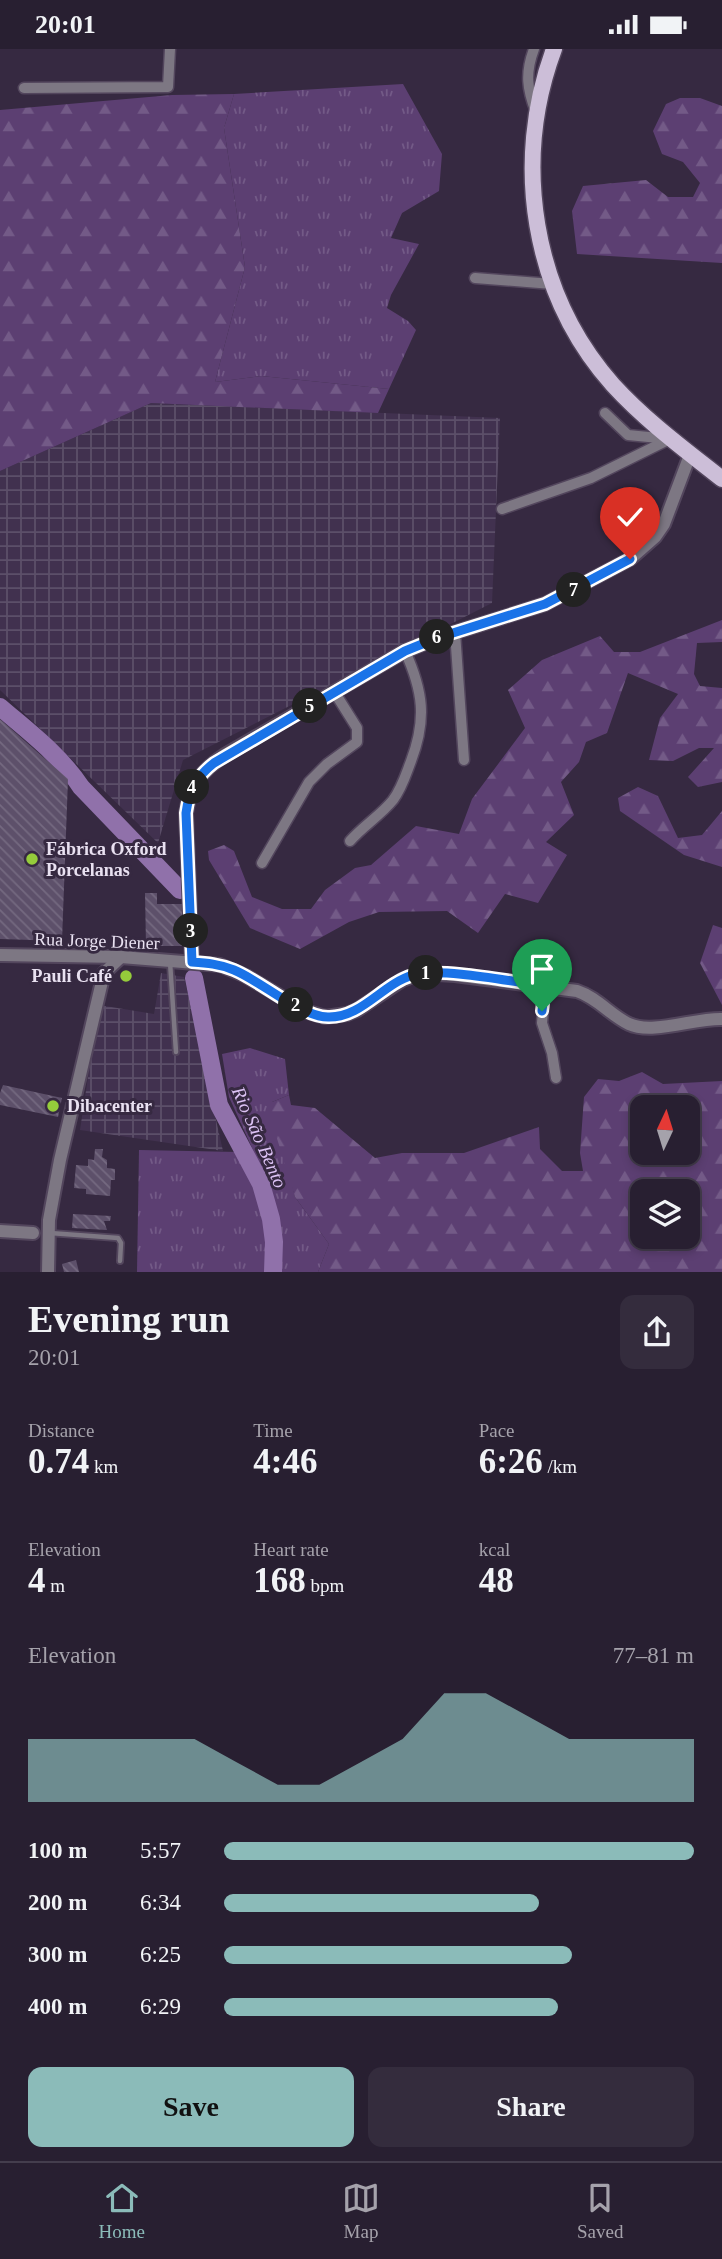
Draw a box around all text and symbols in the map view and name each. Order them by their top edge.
text: 20:01 [35,10,96,39]
pin [600,487,660,559]
icon: check [611,498,649,536]
pin: 7 [556,573,592,607]
text: 7 [569,579,578,600]
pin: 6 [420,619,454,655]
text: 6 [432,626,441,647]
pin: 5 [292,689,328,723]
text: 5 [305,695,314,716]
pin: 4 [174,769,210,805]
text: 4 [187,776,196,797]
place label: Fábrica Oxford Porcelanas [46,839,166,880]
marker: Fábrica Oxford Porcelanas [24,851,40,867]
pin: 3 [174,913,208,949]
text: 3 [186,920,195,941]
street label: Rua Jorge Diener [34,929,160,953]
pin [512,939,572,1011]
icon: arrive [523,950,561,988]
pin: 1 [408,955,444,991]
text: 1 [421,962,430,983]
place label: Pauli Café [32,966,112,986]
marker: Pauli Café [118,968,134,984]
pin: 2 [278,988,314,1023]
text: 2 [291,994,300,1015]
water label: Rio São Bento [227,1082,291,1191]
north arrow [630,1095,700,1165]
map controls [630,1095,700,1249]
place label: Dibacenter [67,1096,152,1116]
marker: Dibacenter [45,1098,61,1114]
button: layers [630,1179,700,1249]
button: share [620,1295,694,1369]
text: Evening run [28,1298,230,1340]
text: 20:01 [28,1345,80,1370]
text: Distance [28,1420,94,1441]
text: Time [253,1420,293,1441]
text: Pace [479,1420,515,1441]
text: 0.74 [28,1442,89,1481]
text: 4:46 [253,1442,317,1481]
text: 6:26 [479,1442,543,1481]
text: km [89,1456,118,1477]
text: /km [543,1456,577,1477]
text: Elevation [28,1539,101,1560]
text: Heart rate [253,1539,329,1560]
text: kcal [479,1539,510,1560]
text: 4 [28,1561,46,1600]
text: 168 [253,1561,306,1600]
text: 48 [479,1561,514,1600]
text: m [46,1575,65,1596]
text: bpm [306,1575,344,1596]
text: Elevation [28,1643,116,1668]
text: 77–81 m [613,1643,694,1668]
text: 100 m [28,1838,87,1863]
text: 5:57 [140,1838,181,1863]
text: 200 m [28,1890,87,1915]
text: 6:34 [140,1890,181,1915]
text: 300 m [28,1942,87,1967]
text: 6:25 [140,1942,181,1967]
text: 400 m [28,1994,87,2019]
text: 6:29 [140,1994,181,2019]
button: Save [28,2067,354,2147]
button: Share [368,2067,694,2147]
tab: Home [99,2179,145,2243]
tab: Map [342,2179,380,2243]
tab: Saved [577,2179,623,2243]

